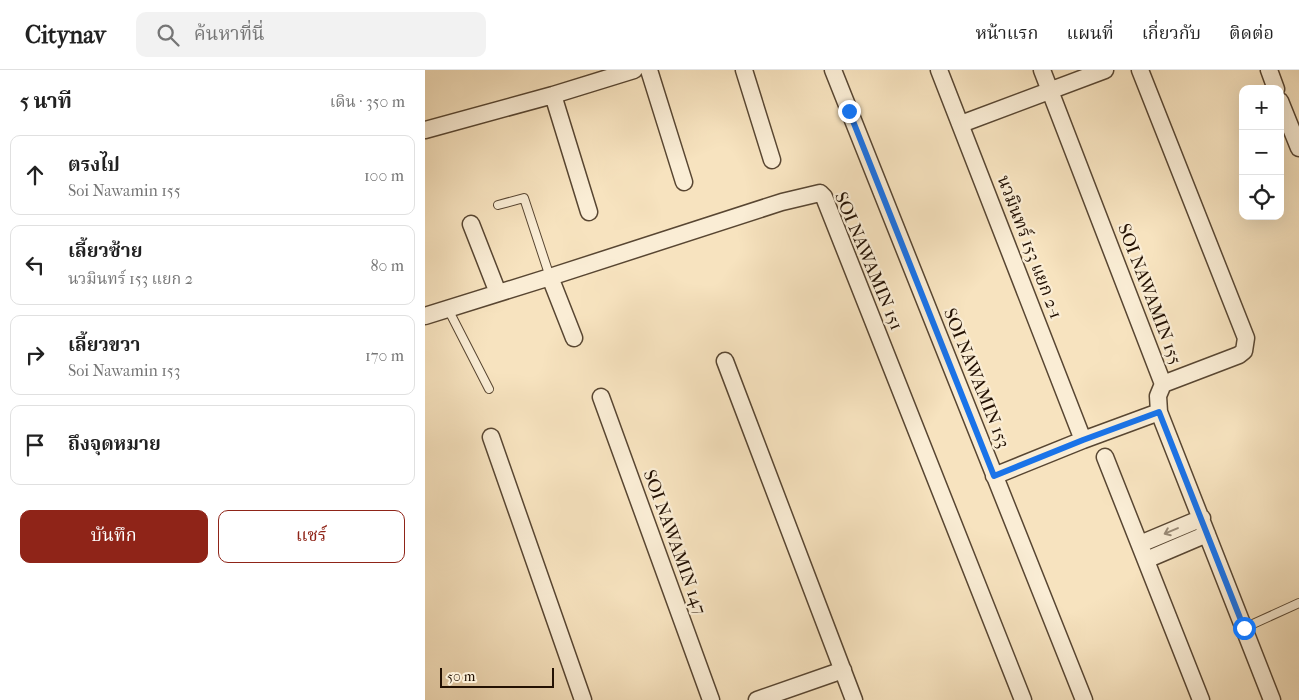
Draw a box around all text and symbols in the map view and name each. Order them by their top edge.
search box [136,12,486,57]
text: Citynav [25,21,106,49]
icon: search [154,21,182,49]
text: ค้นหาที่นี่ [194,23,265,45]
text: หน้าแรก [975,23,1038,44]
text: แผนที่ [1066,23,1114,44]
text: เกี่ยวกับ [1142,23,1201,44]
text: ติดต่อ [1229,23,1274,44]
map controls [1239,85,1284,220]
button: + [1239,85,1284,130]
text: 5 นาที [20,89,72,113]
text: เดิน · 350 m [330,92,405,111]
route end [838,100,861,123]
button: − [1239,130,1284,175]
text: ตรงไป [68,154,120,176]
icon: ahead [21,161,49,189]
text: 100 m [364,166,404,185]
street label: นวมินทร์ 153 แยก 2-1 [993,172,1067,322]
button: locate [1239,175,1284,220]
text: Soi Nawamin 155 [68,181,181,200]
street label: SOI NAWAMIN 151 [830,189,907,333]
street label: SOI NAWAMIN 155 [1113,221,1186,368]
text: เลี้ยวซ้าย [68,240,142,262]
icon: left [21,251,49,279]
text: 80 m [370,256,404,275]
text: นวมินทร์ 153 แยก 2 [68,269,193,288]
street label: SOI NAWAMIN 153 [939,305,1014,451]
text: เลี้ยวขวา [68,334,140,356]
icon: right [21,341,49,369]
text: 170 m [365,346,404,365]
text: Soi Nawamin 153 [68,361,180,380]
icon: arrive [21,431,49,459]
text: ถึงจุดหมาย [68,433,161,455]
street label: SOI NAWAMIN 147 [639,467,711,618]
button: บันทึก [20,510,208,563]
button: แชร์ [218,510,405,563]
one-way arrow [1164,527,1179,537]
route start [1233,617,1256,640]
scale bar [440,665,554,688]
text: 50 m [447,668,475,685]

